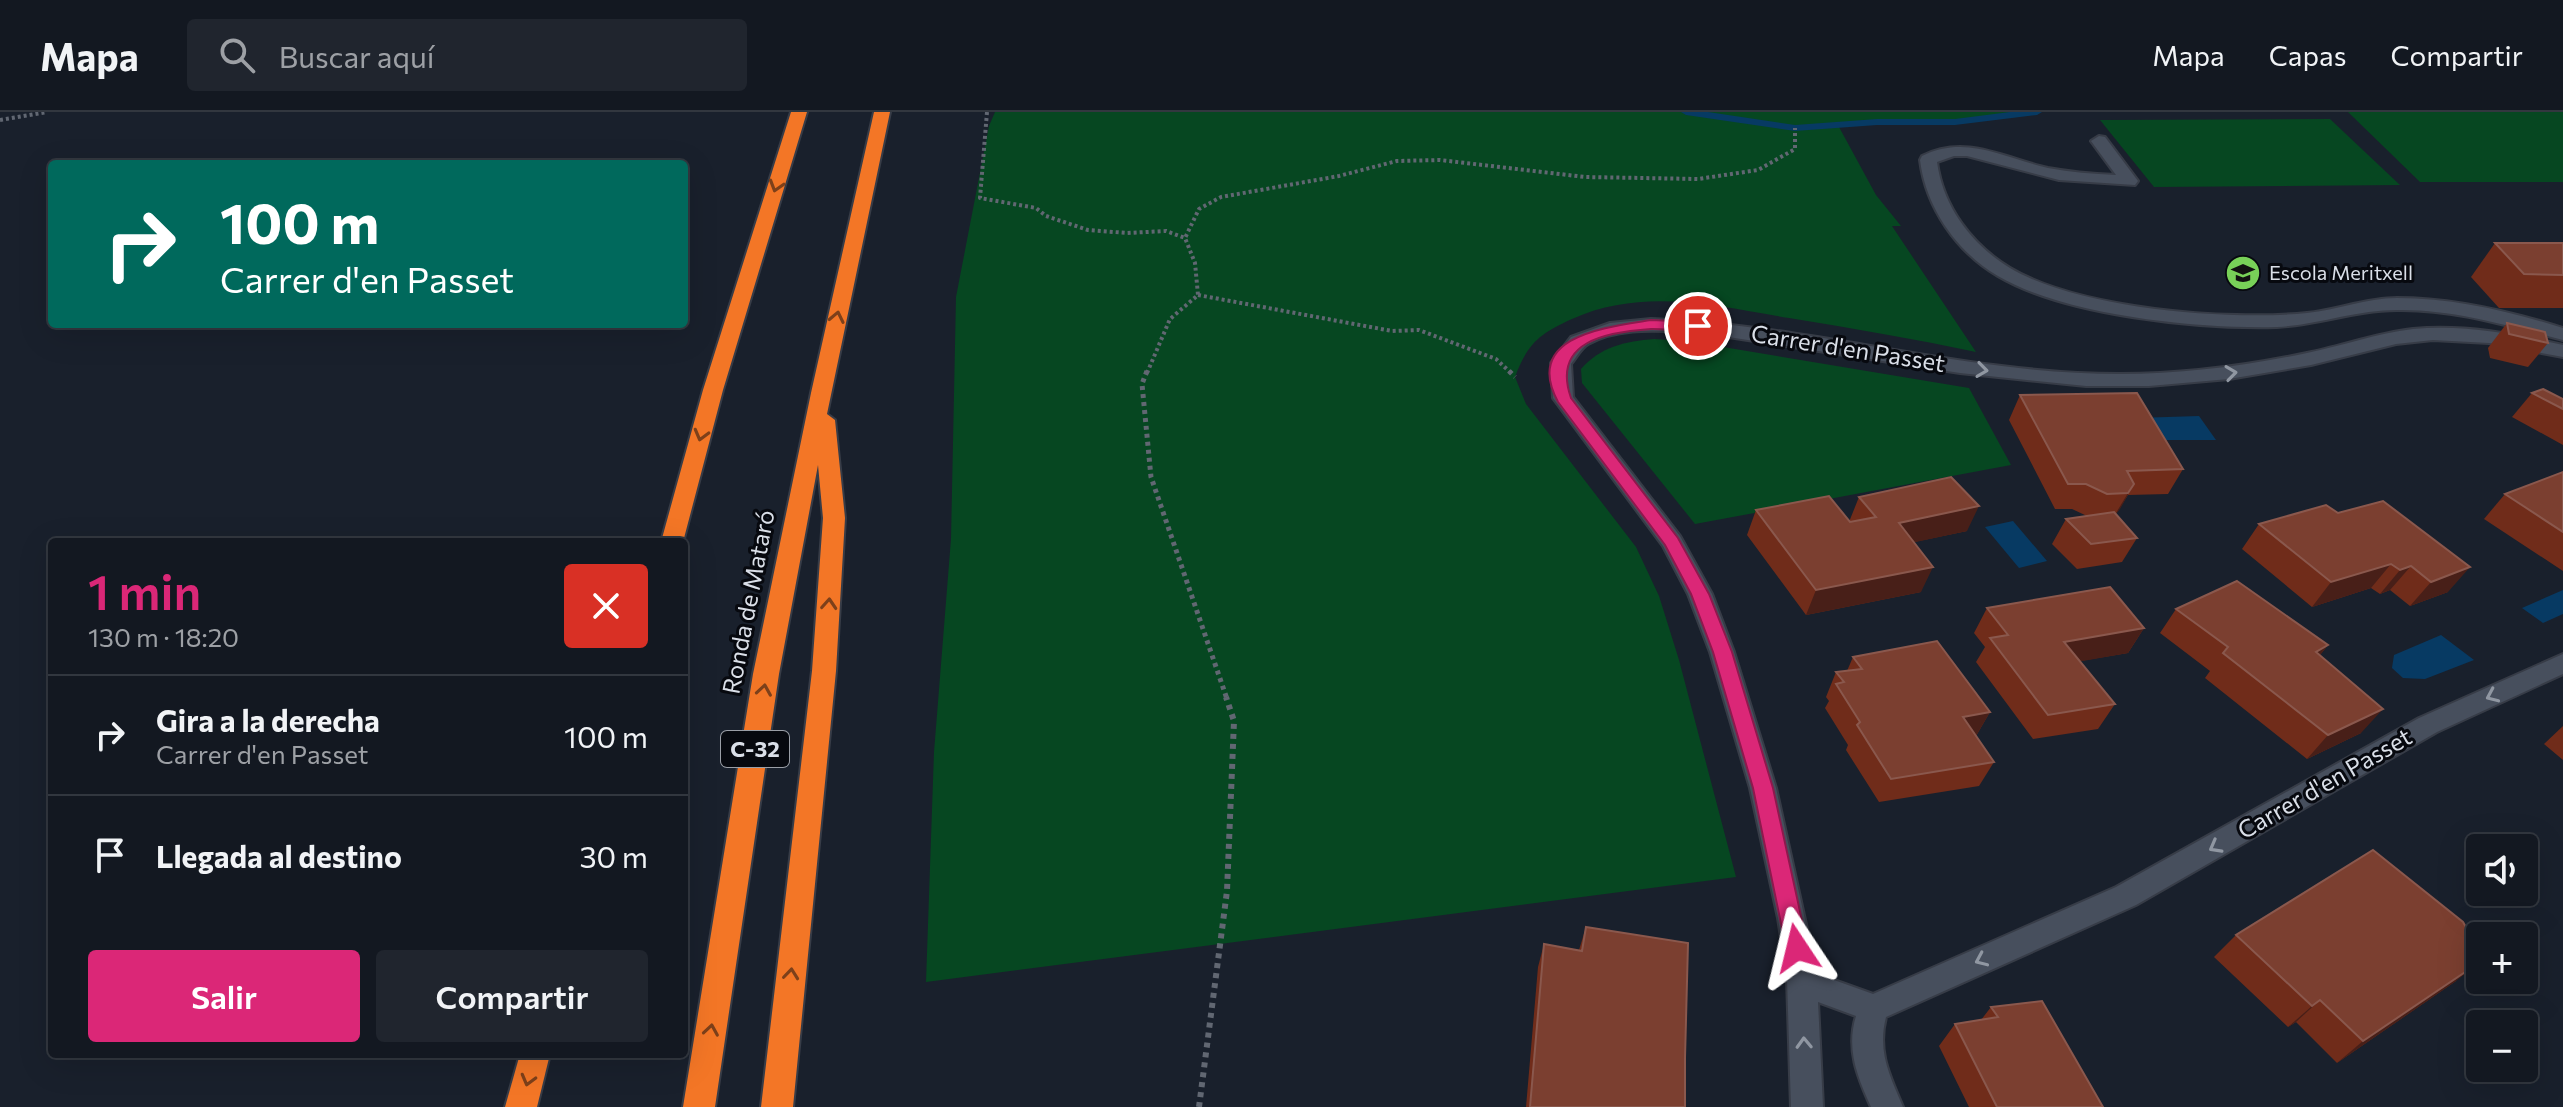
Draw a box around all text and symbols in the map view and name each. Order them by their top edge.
search box [187,19,747,91]
text: Mapa [40,32,139,79]
icon: search [215,33,259,77]
text: Buscar aquí [279,37,435,74]
text: Mapa [2152,38,2225,72]
text: Capas [2269,38,2346,72]
text: Compartir [2390,38,2523,72]
one-way arrow [769,179,785,193]
text: 100 m [220,187,379,256]
icon: right [88,192,192,296]
school or university icon: Escola Meritxell [2224,254,2262,292]
text: Carrer d'en Passet [220,256,514,300]
place label: Escola Meritxell [2269,260,2413,284]
pin [1664,292,1732,360]
icon: arrive [1676,304,1720,348]
one-way arrow [828,311,845,324]
street label: Carrer d'en Passet [1749,318,1947,377]
one-way arrow [1976,361,1989,378]
one-way arrow [2225,365,2238,382]
one-way arrow [693,428,710,442]
street label: Ronda de Mataró [715,507,780,696]
text: 1 min [88,561,201,620]
button: close [564,564,648,648]
one-way arrow [820,597,837,610]
text: 130 m · 18:20 [88,621,239,652]
one-way arrow [755,683,772,697]
one-way arrow [2486,686,2500,702]
text: Gira a la derecha [156,701,380,738]
icon: right [88,713,132,757]
text: 100 m [564,717,648,754]
street label: Carrer d'en Passet [2232,721,2417,844]
road number: C-32 [721,731,789,767]
text: Carrer d'en Passet [156,738,368,769]
icon: arrive [88,833,132,877]
map controls [2466,834,2538,1082]
button: sound [2466,834,2538,906]
text: Llegada al destino [156,837,402,874]
text: 30 m [579,837,648,874]
one-way arrow [2209,838,2223,853]
position arrow [1755,906,1839,990]
button: + [2466,922,2538,994]
button: Salir [88,950,360,1042]
button: Compartir [376,950,648,1042]
one-way arrow [1975,950,1989,966]
one-way arrow [783,967,800,980]
button: − [2466,1010,2538,1082]
one-way arrow [702,1023,719,1037]
one-way arrow [1796,1036,1813,1049]
one-way arrow [521,1073,537,1087]

